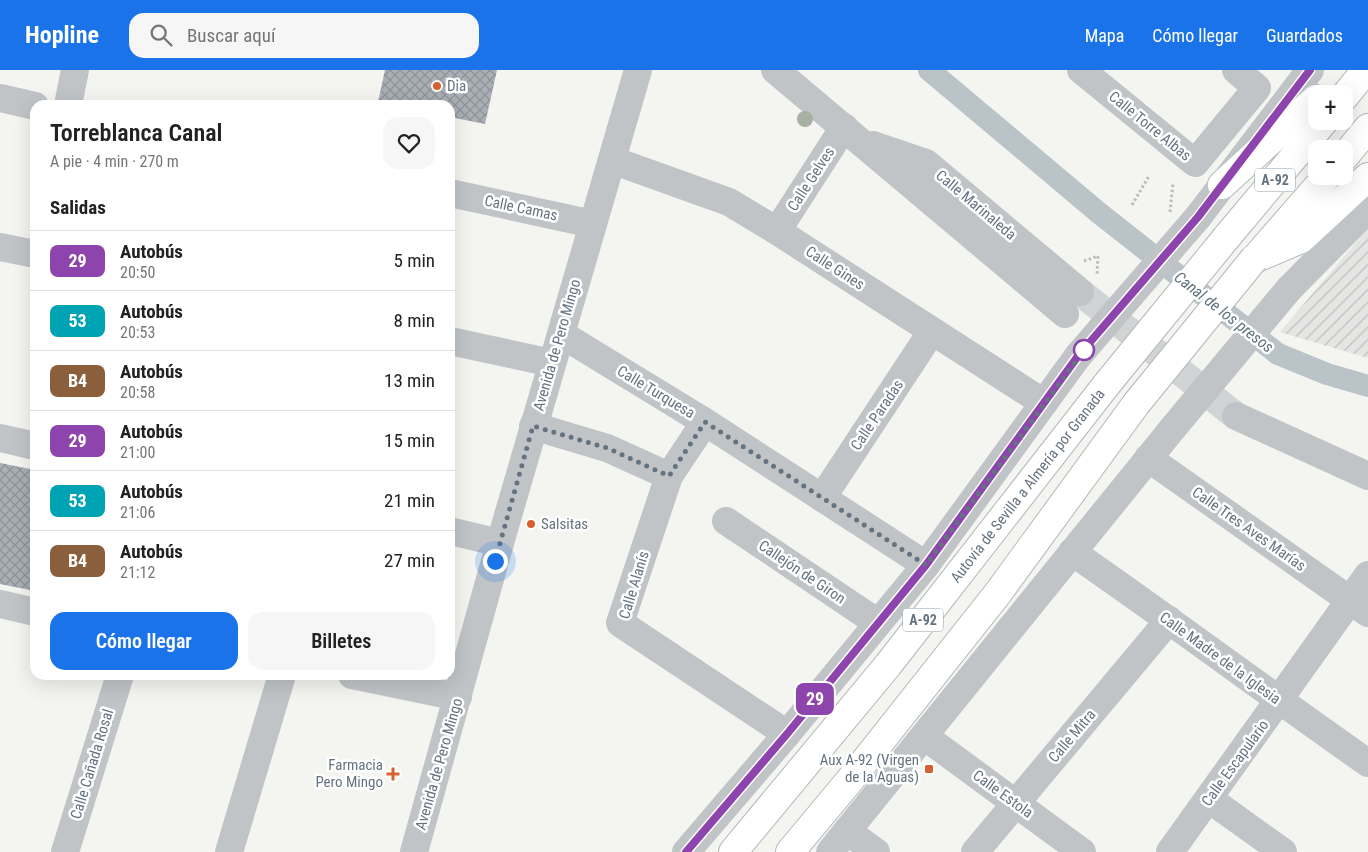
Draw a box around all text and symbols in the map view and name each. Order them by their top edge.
search box [129,13,479,58]
text: Hopline [25,21,99,49]
icon: search [147,21,175,49]
text: Buscar aquí [187,24,275,47]
text: Mapa [1085,25,1124,46]
text: Cómo llegar [1152,25,1238,46]
text: Guardados [1266,25,1343,46]
place label: Dia [447,77,466,95]
marker: Dia [431,80,443,92]
map controls [1308,85,1353,185]
button: + [1308,85,1353,130]
street label: Calle Torre Albas [1105,87,1195,165]
button: heart [383,117,435,169]
text: Torreblanca Canal [50,119,222,147]
button: − [1308,140,1353,185]
street label: Calle Gelves [784,144,838,214]
text: A pie · 4 min · 270 m [50,152,179,171]
street label: Calle Marinaleda [932,166,1020,244]
road number: A-92 [1255,168,1295,192]
street label: Calle Camas [483,191,559,225]
text: Salidas [50,196,106,219]
text: Autobús [120,240,183,263]
street label: Calle Gines [802,242,868,294]
text: 5 min [393,249,435,272]
text: 29 [68,250,87,271]
text: 20:50 [120,263,155,282]
water label: Canal de los presos [1171,267,1277,357]
street label: Avenida de Pero Mingo [530,277,584,413]
text: Autobús [120,300,183,323]
text: 8 min [393,309,435,332]
text: 53 [68,310,87,331]
text: 20:53 [120,323,155,342]
unlabelled marker [1073,339,1095,361]
text: Autobús [120,360,183,383]
street label: Calle Turquesa [614,362,698,422]
text: 13 min [384,369,435,392]
text: B4 [68,370,87,391]
street label: Calle Paradas [847,376,907,454]
text: 20:58 [120,383,155,402]
street label: Autovía de Sevilla a Almería por Granada [947,385,1109,586]
text: Autobús [120,420,183,443]
text: 15 min [384,429,435,452]
text: 29 [68,430,87,451]
text: 21:00 [120,443,155,462]
text: Autobús [120,480,183,503]
street label: Calle Tres Aves Marías [1189,483,1309,575]
text: 21 min [384,489,435,512]
text: 53 [68,490,87,511]
text: 21:06 [120,503,155,522]
place label: Salsitas [541,515,588,533]
marker: Salsitas [525,518,537,530]
street label: Callejón de Giron [755,536,849,608]
text: Autobús [120,540,183,563]
text: 27 min [384,549,435,572]
your location [483,549,508,574]
street label: Calle Alanís [615,549,653,621]
text: B4 [68,550,87,571]
text: 21:12 [120,563,155,582]
road number: A-92 [903,608,943,632]
street label: Calle Madre de la Iglesia [1156,608,1284,708]
button: Cómo llegar [50,612,238,670]
button: Billetes [248,612,435,670]
line badge: 29 [792,683,838,715]
text: 29 [806,688,824,709]
street label: Avenida de Pero Mingo [412,696,466,832]
street label: Calle Mitra [1045,706,1099,766]
street label: Calle Cañada Rosal [67,707,117,821]
street label: Calle Escapulario [1198,716,1272,810]
place label: Aux A-92 (Virgen de la Aguas) [820,751,919,786]
place label: Farmacia Pero Mingo [315,756,383,791]
marker: Aux A-92 (Virgen de la Aguas) [923,763,935,775]
street label: Calle Estola [969,766,1037,822]
marker: Farmacia Pero Mingo [387,768,399,780]

